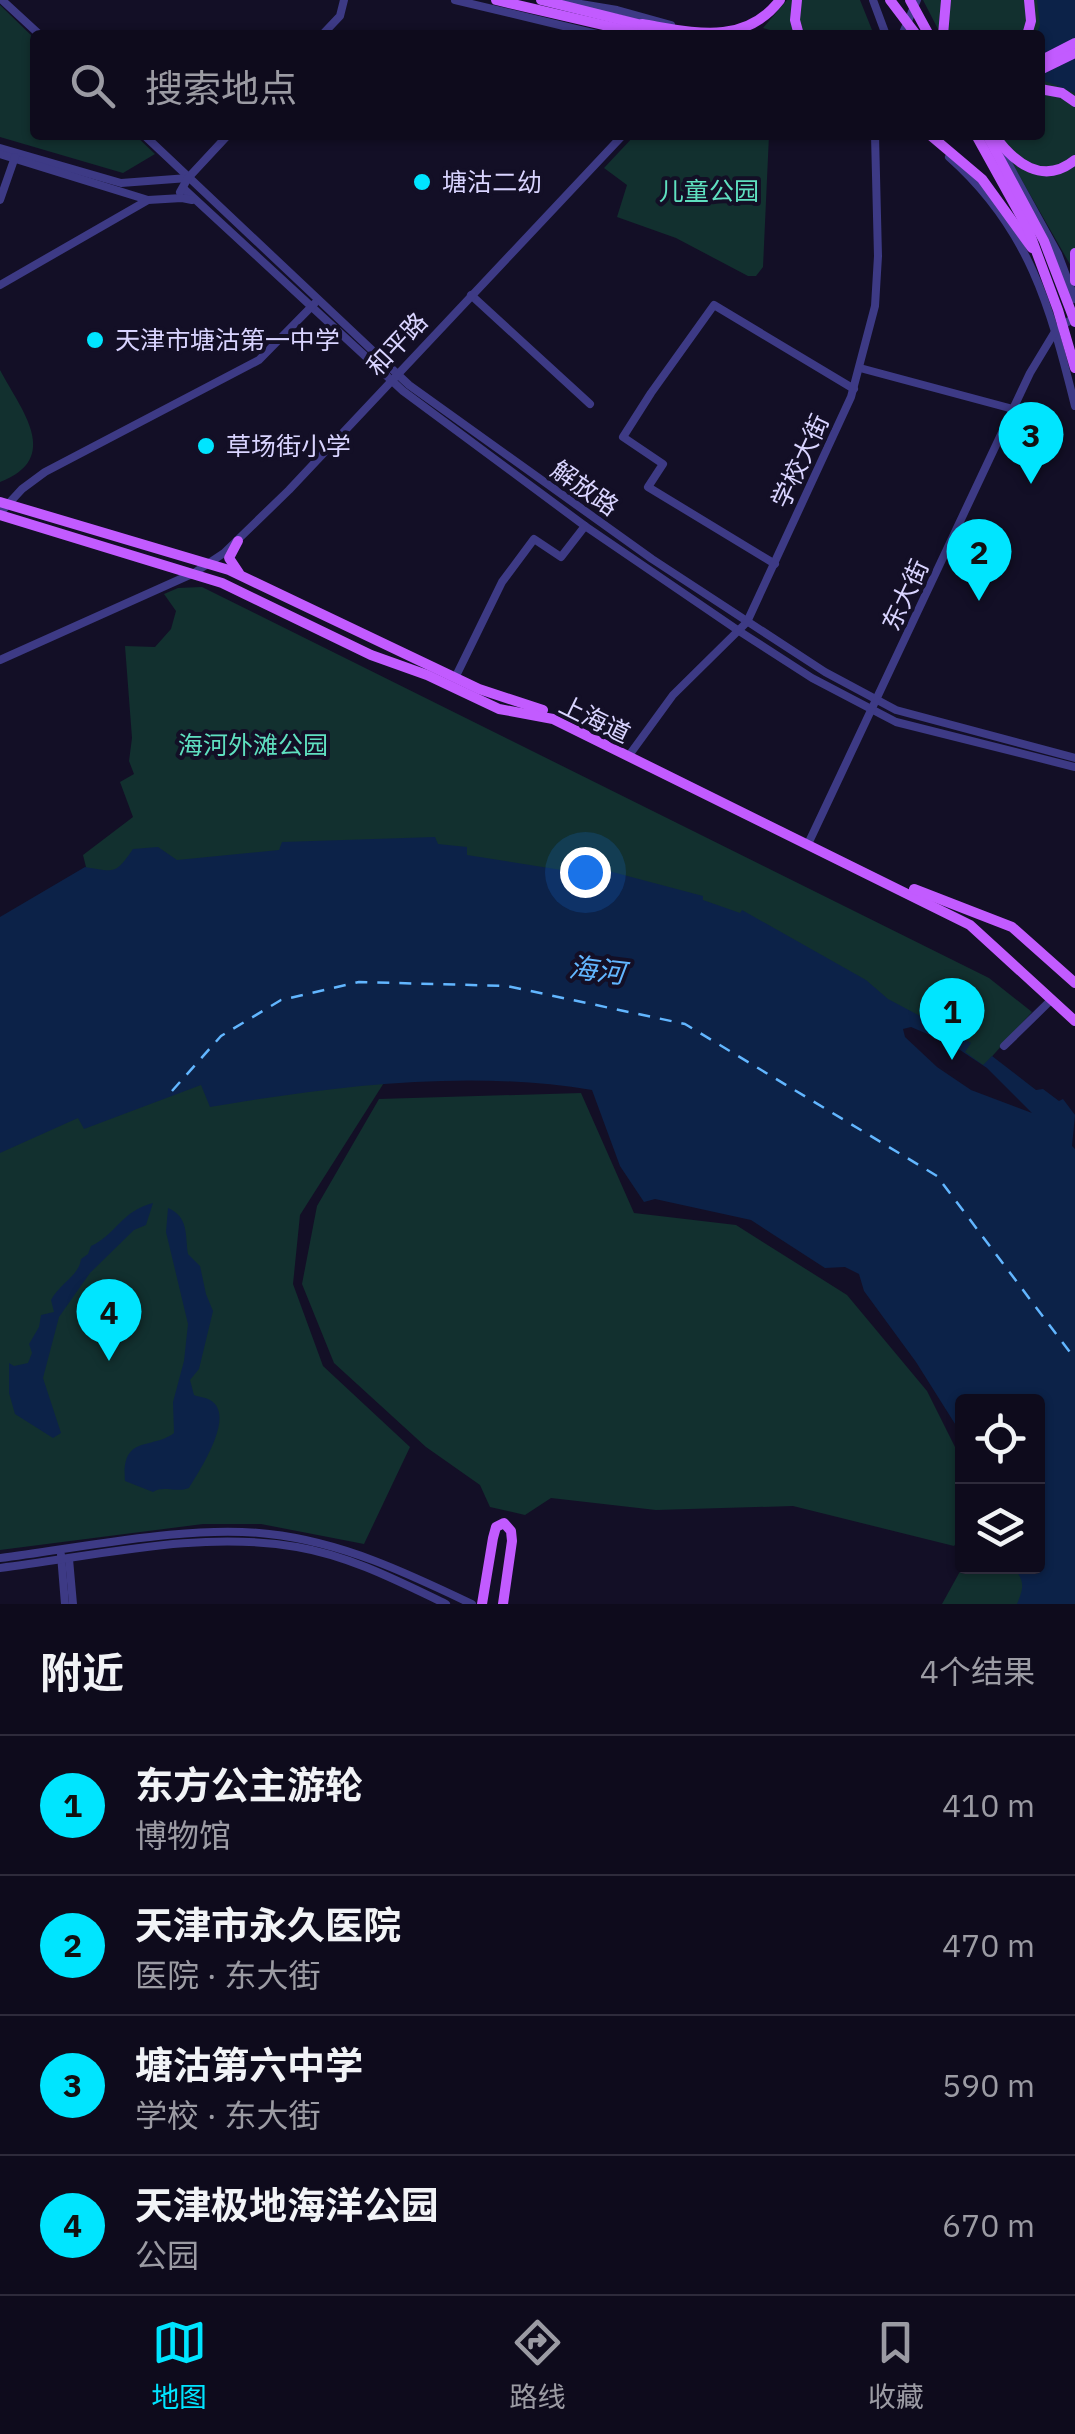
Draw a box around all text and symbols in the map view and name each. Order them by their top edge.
search box [30,30,1045,140]
icon: search [65,58,120,113]
text: 搜索地点 [145,63,297,112]
place label: 塘沽二幼 [442,165,542,198]
marker: 塘沽二幼 [411,171,433,193]
park label: 儿童公园 [659,174,759,207]
street label: 和平路 [359,305,434,382]
place label: 天津市塘沽第一中学 [115,323,340,356]
marker: 天津市塘沽第一中学 [84,329,106,351]
pin: 3 [998,402,1064,484]
street label: 学校大街 [763,408,836,513]
place label: 草场街小学 [226,429,351,462]
marker: 草场街小学 [195,435,217,457]
street label: 解放路 [545,453,625,523]
pin: 2 [946,518,1012,601]
street label: 东大街 [874,554,935,636]
street label: 上海道 [554,687,636,750]
park label: 海河外滩公园 [178,728,328,761]
your location [560,847,611,898]
water label: 海河 [567,948,632,992]
pin: 1 [920,978,984,1060]
pin: 4 [76,1278,142,1361]
map controls [955,1394,1045,1574]
button: locate [955,1394,1045,1484]
button: layers [955,1484,1045,1574]
text: 附近 [40,1645,124,1700]
text: 4个结果 [920,1650,1035,1692]
text: 东方公主游轮 [135,1760,363,1809]
text: 1 [63,1784,82,1826]
text: 410 m [942,1784,1035,1826]
text: 博物馆 [135,1814,231,1856]
text: 天津市永久医院 [135,1900,401,1949]
text: 2 [63,1924,82,1966]
text: 470 m [942,1924,1035,1966]
text: 医院 · 东大街 [135,1954,321,1996]
text: 塘沽第六中学 [135,2040,363,2089]
text: 3 [63,2064,82,2106]
text: 590 m [942,2064,1035,2106]
text: 学校 · 东大街 [135,2094,321,2136]
text: 天津极地海洋公园 [135,2180,439,2229]
text: 4 [63,2204,82,2246]
text: 670 m [942,2204,1035,2246]
text: 公园 [135,2234,199,2276]
tab: 地图 [151,2315,207,2415]
tab: 路线 [509,2315,566,2415]
tab: 收藏 [868,2315,924,2415]

